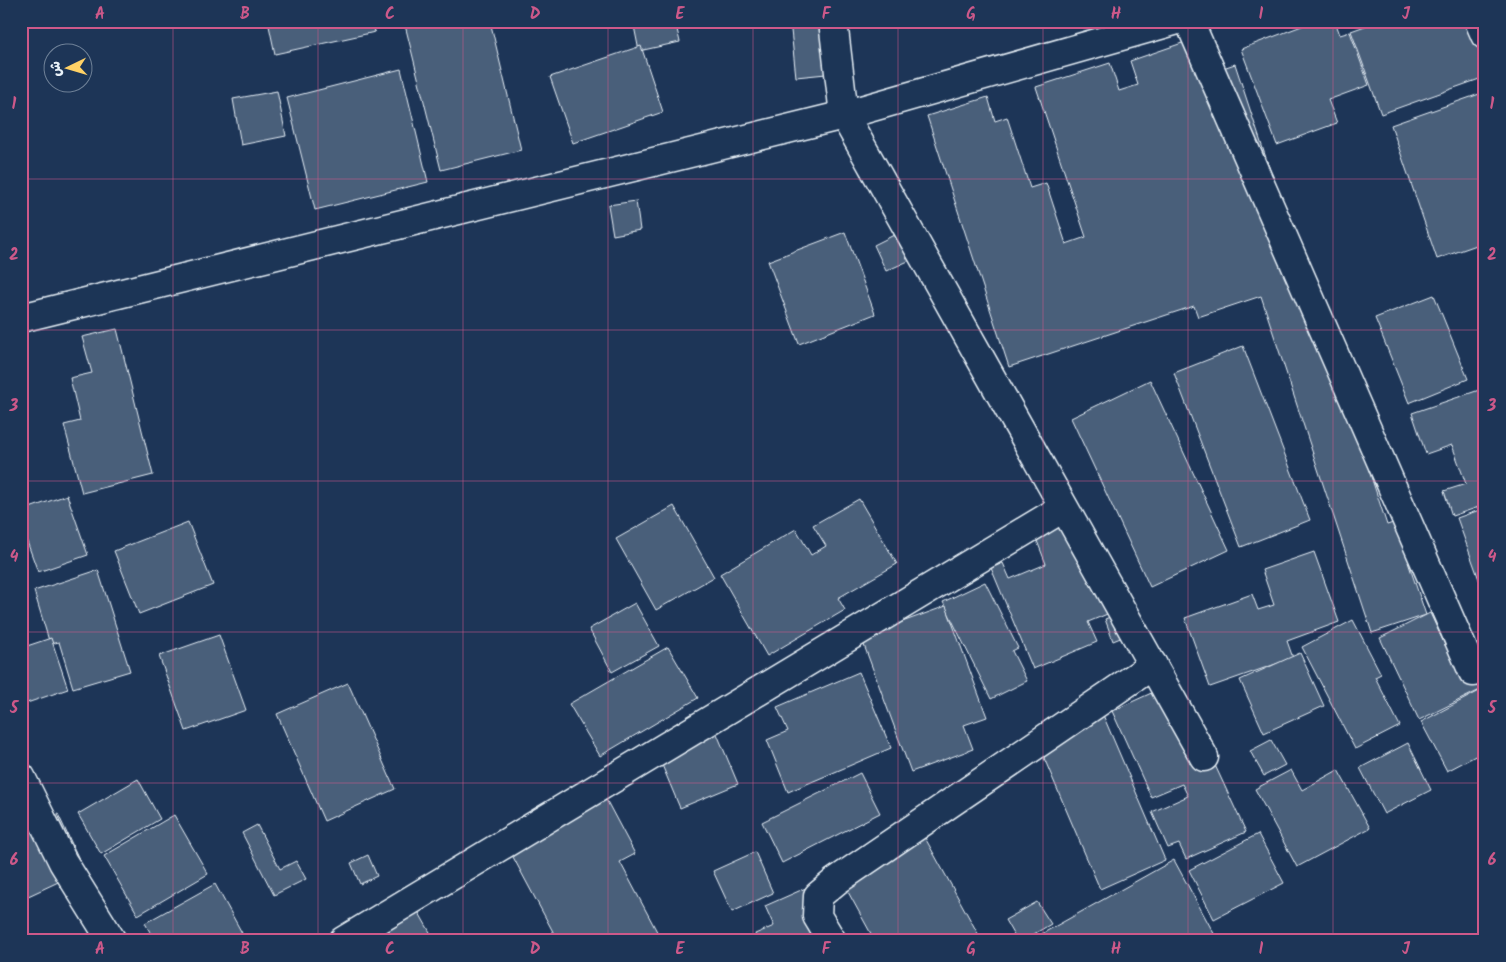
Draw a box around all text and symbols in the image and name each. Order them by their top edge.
text: A [95,2,105,27]
text: B [240,2,250,27]
text: C [385,2,395,27]
text: D [530,2,541,27]
text: E [676,2,686,27]
text: F [822,2,832,27]
text: G [966,2,976,27]
text: H [1111,2,1121,27]
text: I [1259,2,1264,27]
text: J [1402,2,1411,27]
north arrow [42,42,92,92]
text: ش [44,60,68,78]
text: 1 [12,92,17,117]
text: 1 [1490,92,1495,117]
text: 2 [9,243,19,268]
text: 2 [1487,243,1497,268]
text: 3 [9,394,19,419]
text: 3 [1487,394,1497,419]
text: 4 [10,545,19,570]
text: 4 [1488,545,1497,570]
text: 5 [9,696,20,721]
text: 5 [1487,696,1498,721]
text: 6 [10,848,19,873]
text: 6 [1488,848,1497,873]
text: A [95,937,105,962]
text: B [240,937,250,962]
text: C [385,937,395,962]
text: D [530,937,541,962]
text: E [676,937,686,962]
text: F [822,937,832,962]
text: G [966,937,976,962]
text: H [1111,937,1121,962]
text: I [1259,937,1264,962]
text: J [1402,937,1411,962]

